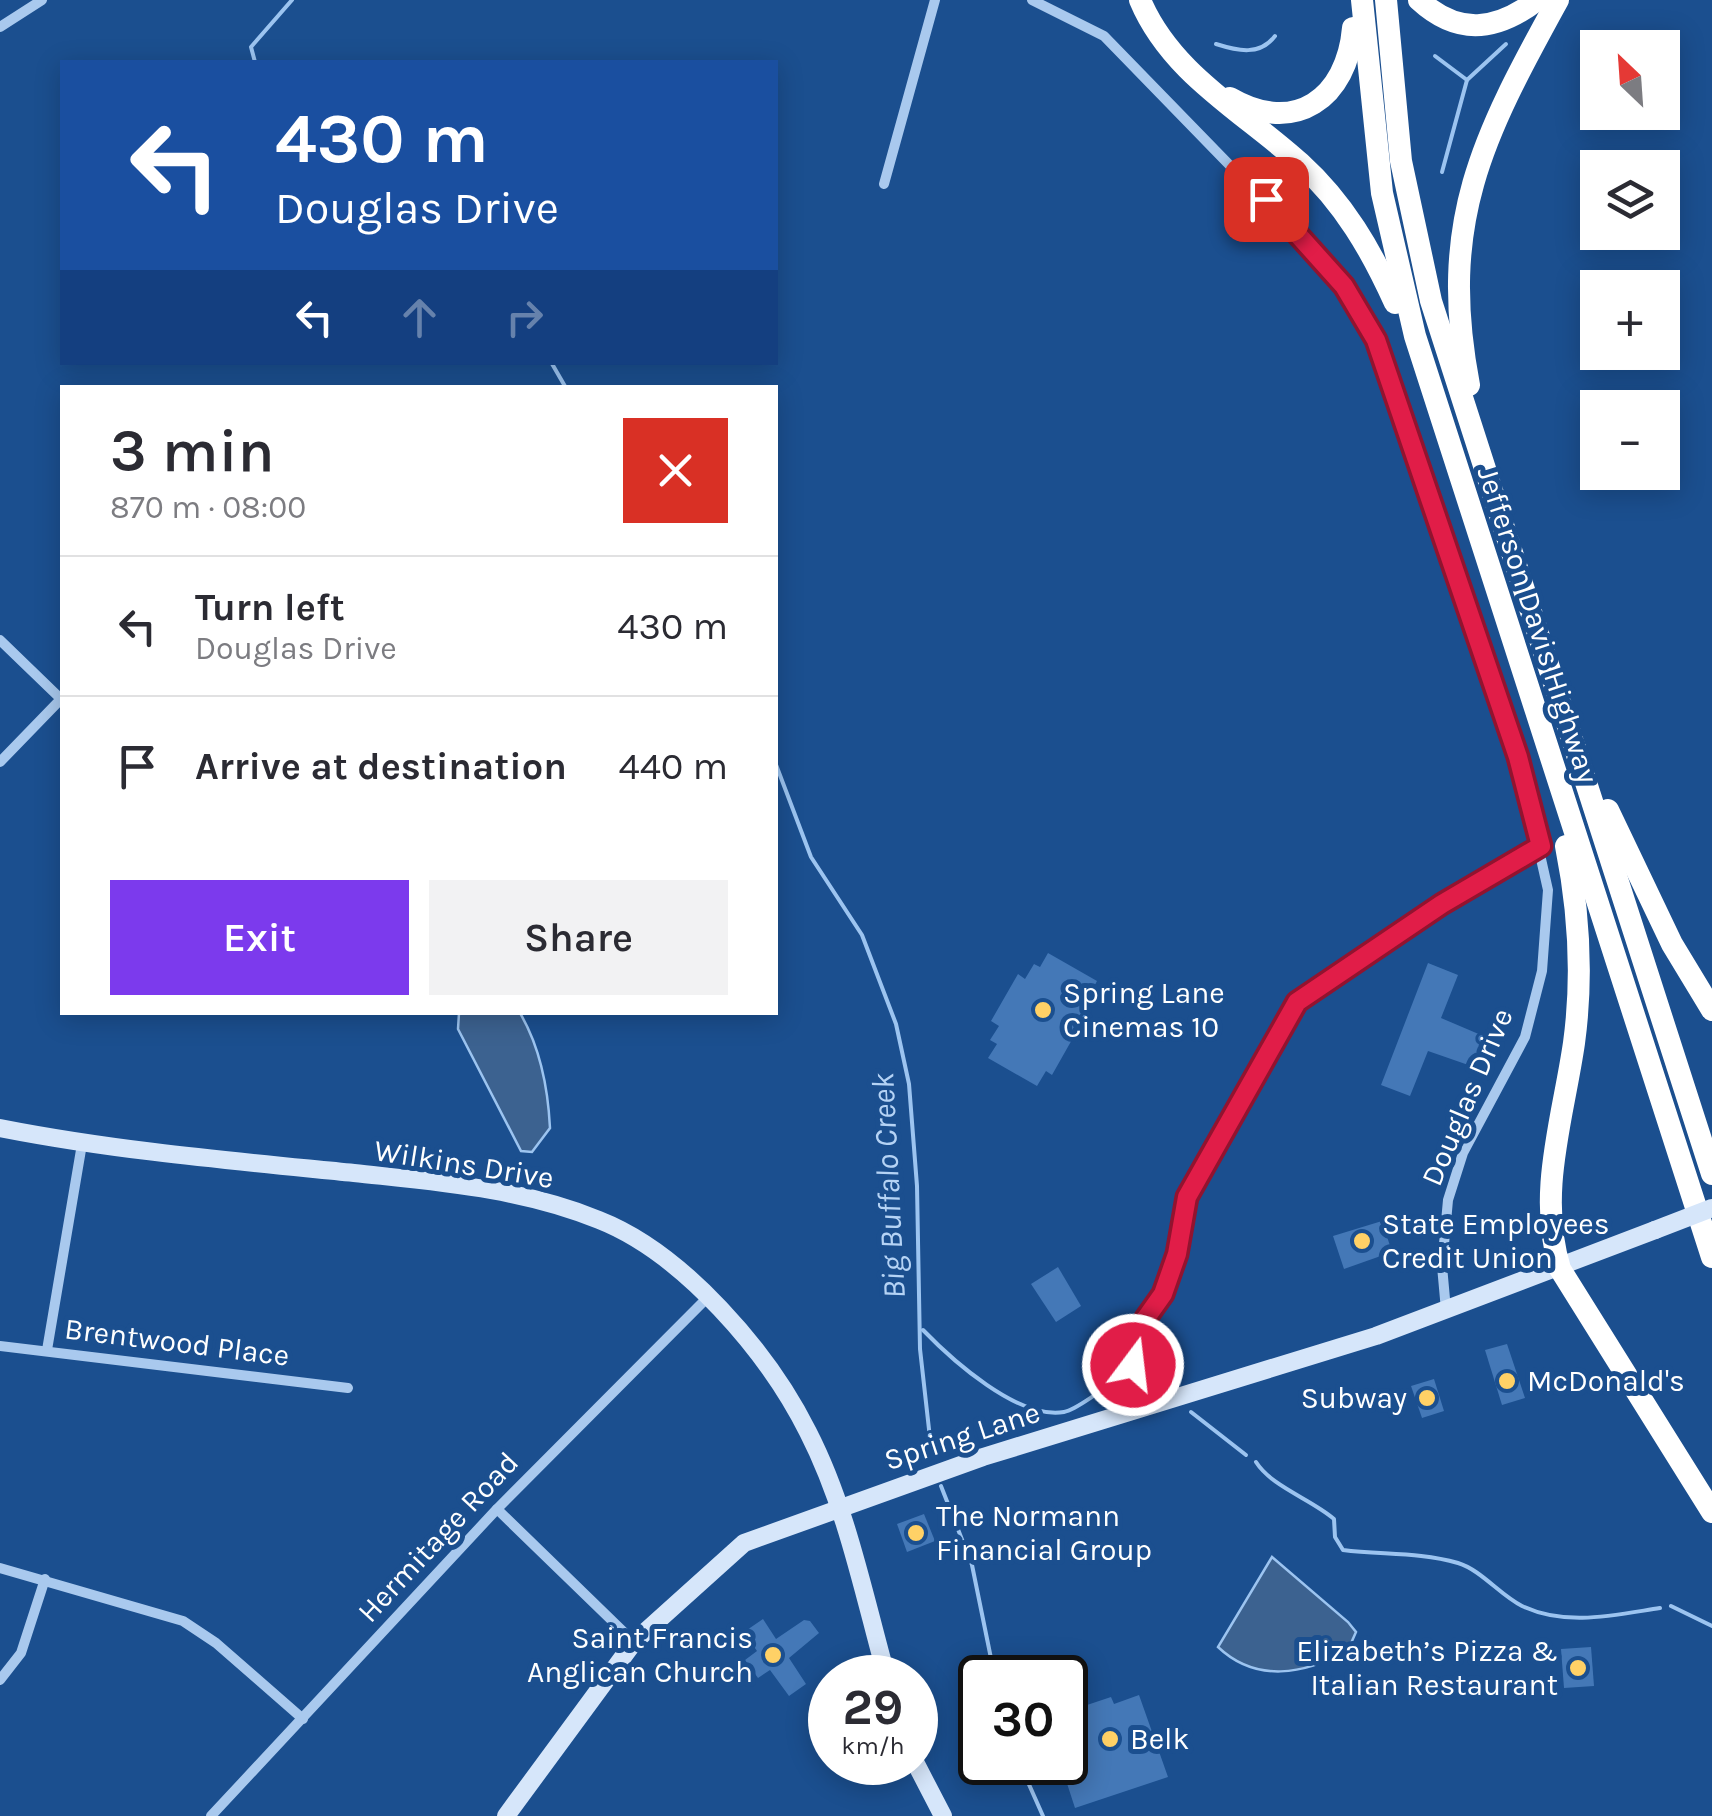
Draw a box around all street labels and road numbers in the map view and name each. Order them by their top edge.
street label: Jefferson Davis Highway [1470,462,1606,788]
street label: Douglas Drive [1413,1003,1521,1191]
street label: Wilkins Drive [372,1132,556,1196]
street label: Brentwood Place [63,1310,291,1374]
street label: Spring Lane [880,1394,1044,1478]
street label: Hermitage Road [350,1444,526,1630]

